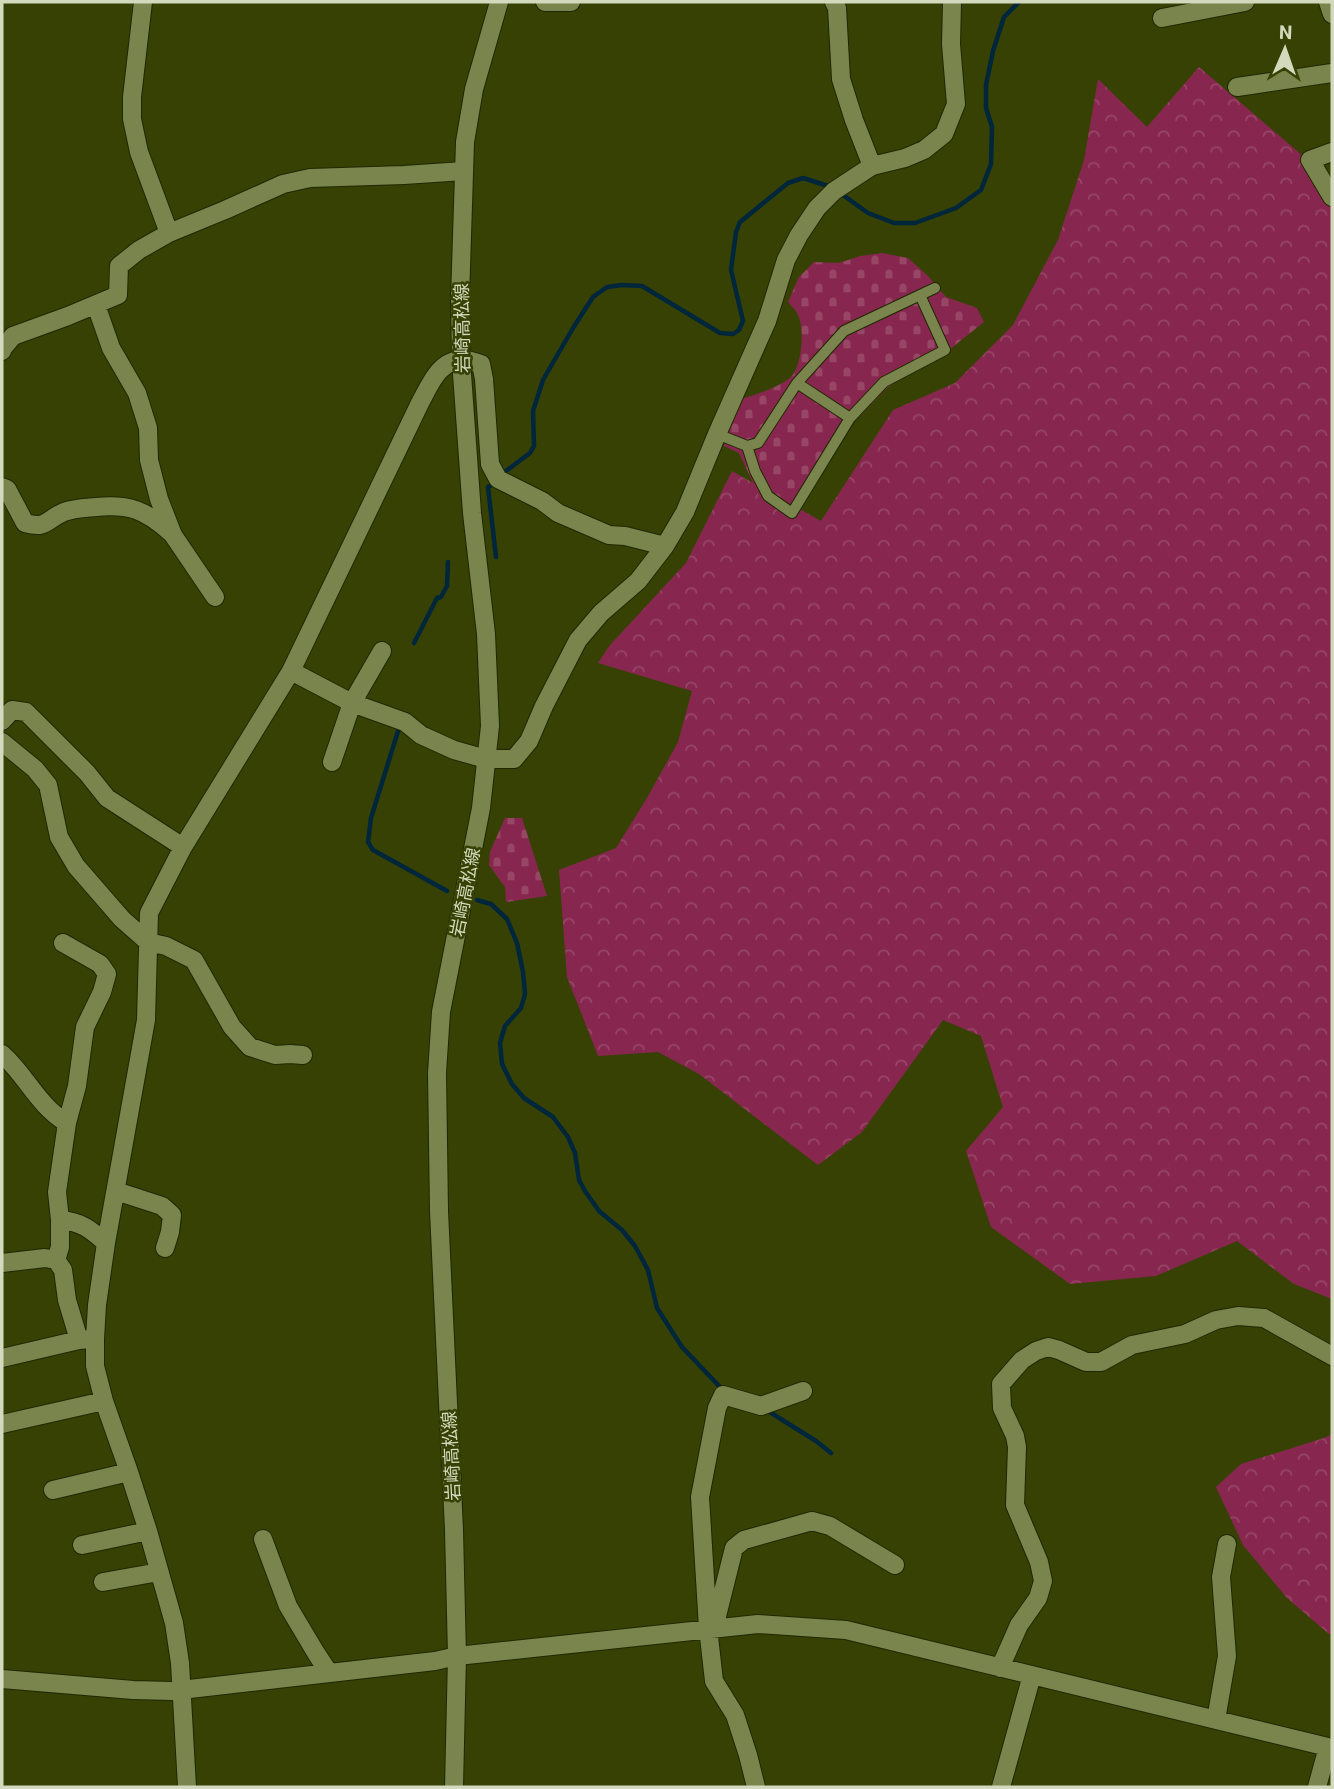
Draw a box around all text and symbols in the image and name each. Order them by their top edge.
north arrow [1250,14,1320,84]
text: N [1278,21,1293,44]
street label: 岩崎高松線 [451,283,473,373]
street label: 岩崎高松線 [446,846,484,938]
street label: 岩崎高松線 [438,1411,464,1501]

